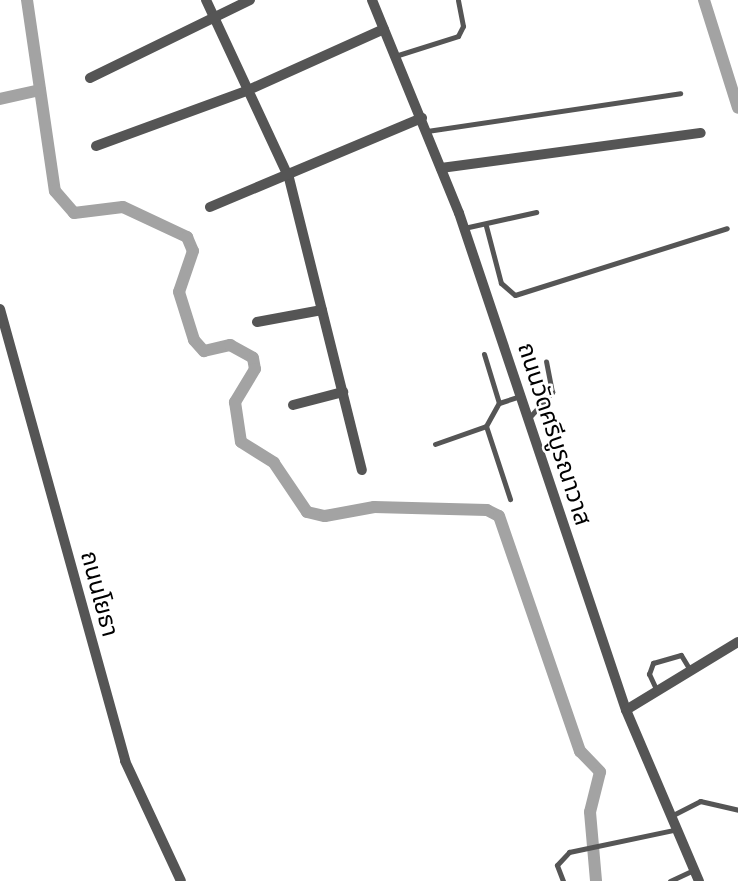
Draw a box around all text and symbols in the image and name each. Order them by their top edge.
street label: ถนนวัดศรีบูรณาวาส [511,339,597,529]
street label: ถนนโยธา [74,548,124,640]

